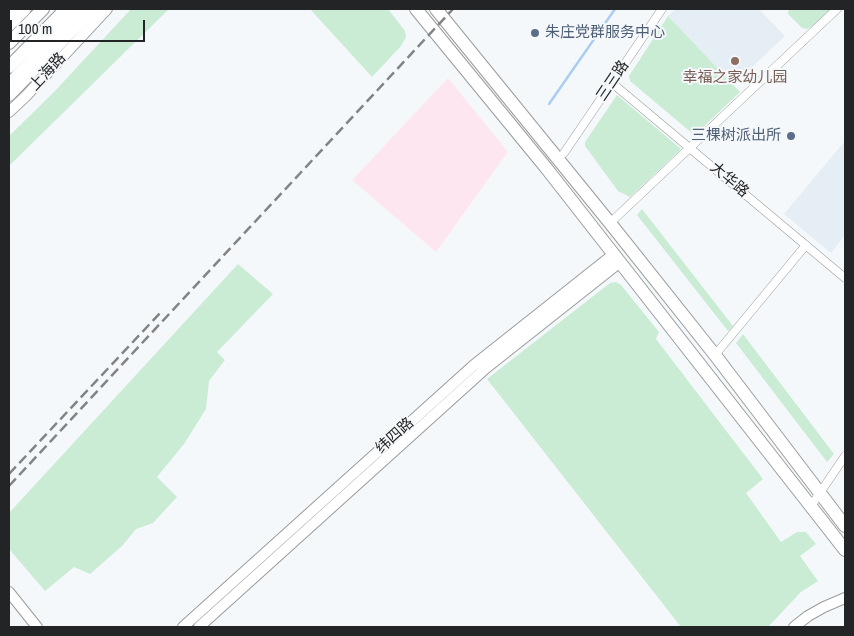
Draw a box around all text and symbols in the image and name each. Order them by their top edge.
scale bar [12,10,148,42]
text: 100 m [18,18,52,39]
place label: 朱庄党群服务中心 [545,24,665,42]
marker: 朱庄党群服务中心 [529,27,541,39]
street label: 上海路 [26,49,70,95]
marker: 幸福之家幼儿园 [729,55,741,67]
street label: 三三路 [593,57,633,105]
place label: 幸福之家幼儿园 [683,69,787,87]
place label: 三棵树派出所 [691,127,781,145]
marker: 三棵树派出所 [785,130,797,142]
street label: 大华路 [706,159,752,201]
street label: 纬四路 [372,414,418,458]

